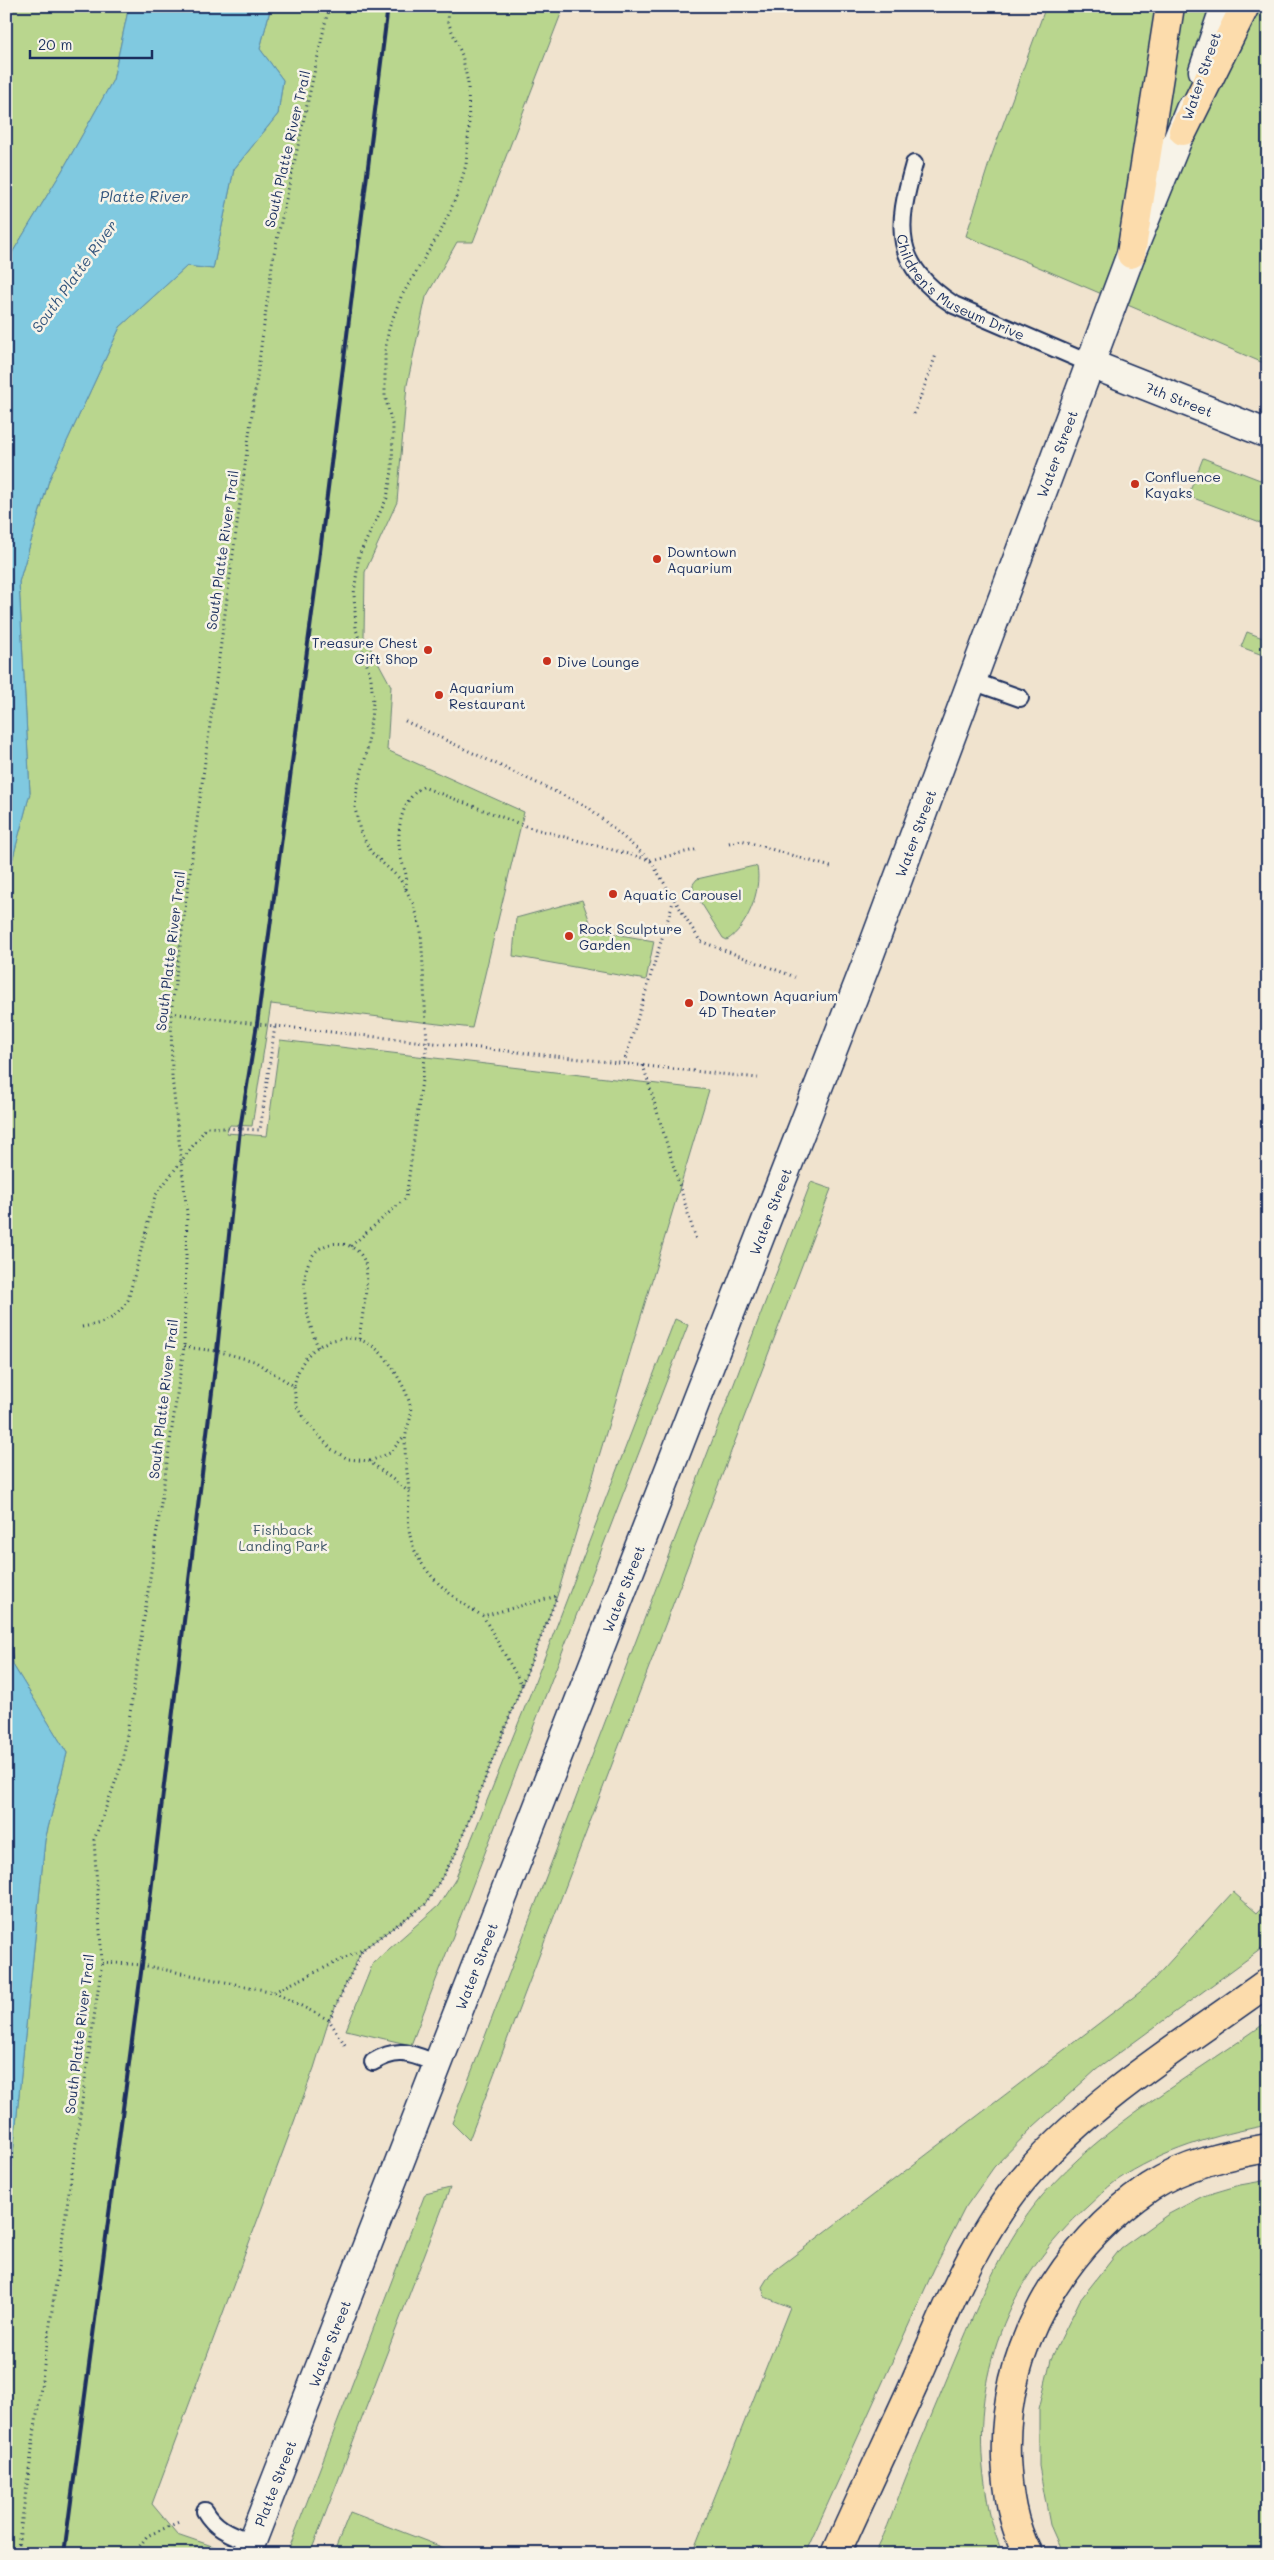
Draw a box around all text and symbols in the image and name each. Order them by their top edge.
scale bar [30,28,152,60]
street label: Water Street [1177,29,1225,123]
text: 20 m [38,34,72,54]
street label: South Platte River Trail [260,69,314,229]
water label: Platte River [100,186,189,206]
water label: South Platte River [27,216,122,336]
street label: Children's Museum Drive [893,233,1028,344]
street label: 7th Street [1143,377,1216,421]
street label: Water Street [1032,407,1082,500]
place label: Confluence Kayaks [1145,467,1221,502]
street label: South Platte River Trail [201,469,243,631]
marker: Confluence Kayaks [1129,478,1141,490]
place label: Downtown Aquarium [667,542,737,577]
marker: Downtown Aquarium [651,553,663,565]
place label: Treasure Chest Gift Shop [312,633,418,668]
marker: Treasure Chest Gift Shop [422,644,434,656]
place label: Dive Lounge [557,652,639,671]
marker: Dive Lounge [541,655,553,667]
place label: Aquarium Restaurant [449,678,526,713]
marker: Aquarium Restaurant [433,689,445,701]
street label: Water Street [890,787,940,880]
street label: South Platte River Trail [151,870,189,1032]
place label: Aquatic Carousel [623,885,742,904]
marker: Aquatic Carousel [607,888,619,900]
place label: Rock Sculpture Garden [579,919,682,954]
marker: Rock Sculpture Garden [563,930,575,942]
place label: Downtown Aquarium 4D Theater [699,986,838,1021]
marker: Downtown Aquarium 4D Theater [683,997,695,1009]
street label: Water Street [744,1165,795,1258]
street label: South Platte River Trail [144,1318,182,1480]
park label: Fishback Landing Park [238,1520,328,1555]
street label: Water Street [597,1542,648,1635]
street label: Water Street [450,1920,501,2012]
street label: South Platte River Trail [60,1953,98,2115]
street label: Water Street [303,2297,355,2390]
street label: Platte Street [249,2437,300,2529]

